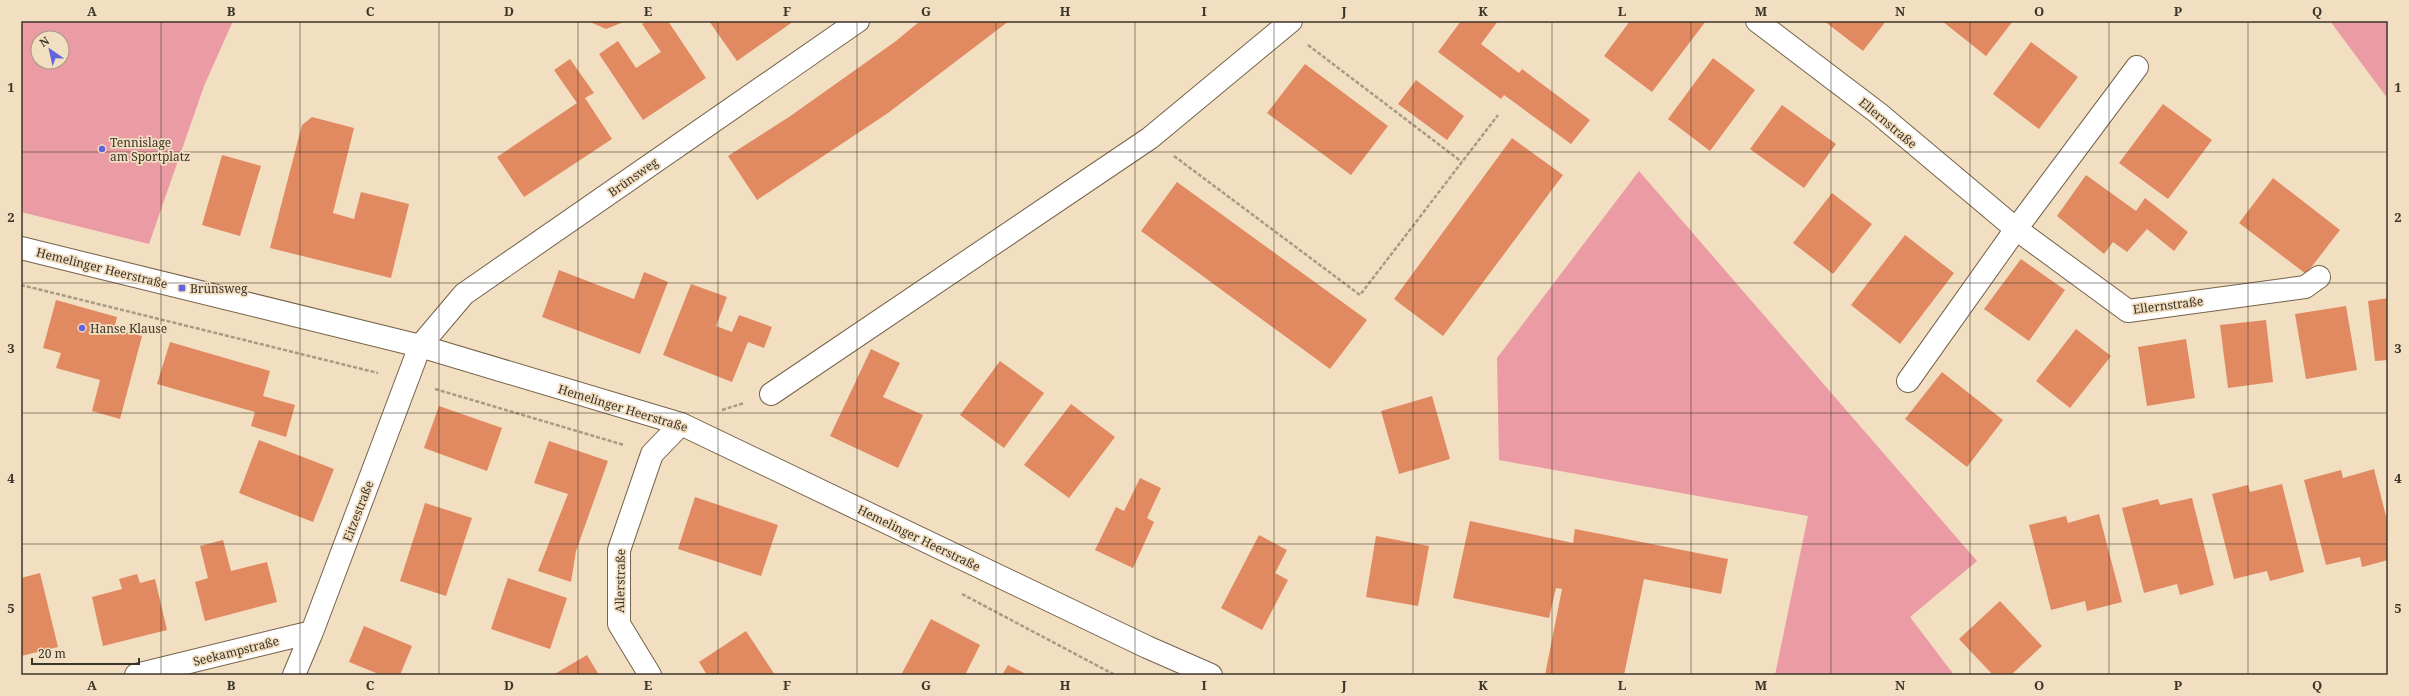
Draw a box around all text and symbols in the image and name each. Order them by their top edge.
text: A [87,2,97,20]
text: B [227,2,236,20]
text: C [366,2,375,20]
text: D [504,2,514,20]
text: E [644,2,653,20]
text: F [783,2,791,20]
text: G [921,2,931,20]
text: H [1060,2,1071,20]
text: I [1201,2,1207,20]
text: J [1340,2,1347,20]
text: K [1478,2,1488,20]
text: L [1618,2,1627,20]
text: M [1755,2,1768,20]
text: N [1895,2,1906,20]
text: O [2034,2,2044,20]
text: P [2174,2,2183,20]
text: Q [2312,2,2322,20]
north arrow [30,30,70,70]
text: N [36,32,52,50]
text: 1 [7,78,15,96]
text: 1 [2394,78,2402,96]
street label: Ellernstraße [1855,94,1921,152]
place label: Tennislage am Sportplatz [110,134,190,165]
marker: Tennislage am Sportplatz [97,144,107,154]
street label: Brünsweg [605,153,662,200]
text: 2 [7,208,15,226]
text: 2 [2394,208,2402,226]
street label: Hemelinger Heerstraße [35,243,169,293]
place label: Brünsweg [190,280,248,297]
marker: Brünsweg [177,283,187,293]
street label: Ellernstraße [2132,292,2204,318]
place label: Hanse Klause [90,320,167,337]
marker: Hanse Klause [77,323,87,333]
text: 3 [7,339,15,357]
text: 3 [2394,339,2402,357]
street label: Hemelinger Heerstraße [556,380,690,436]
text: 4 [7,469,15,487]
text: 4 [2394,469,2402,487]
street label: Eitzestraße [339,478,377,544]
street label: Hemelinger Heerstraße [855,501,983,575]
street label: Allerstraße [611,549,629,613]
text: 5 [7,599,15,617]
text: 5 [2394,599,2402,617]
street label: Seekampstraße [191,632,281,670]
scale bar [32,640,139,666]
text: 20 m [38,645,66,662]
text: A [87,676,97,694]
text: B [227,676,236,694]
text: C [366,676,375,694]
text: D [504,676,514,694]
text: E [644,676,653,694]
text: F [783,676,791,694]
text: G [921,676,931,694]
text: H [1060,676,1071,694]
text: I [1201,676,1207,694]
text: J [1340,676,1347,694]
text: K [1478,676,1488,694]
text: L [1618,676,1627,694]
text: M [1755,676,1768,694]
text: N [1895,676,1906,694]
text: O [2034,676,2044,694]
text: P [2174,676,2183,694]
text: Q [2312,676,2322,694]

